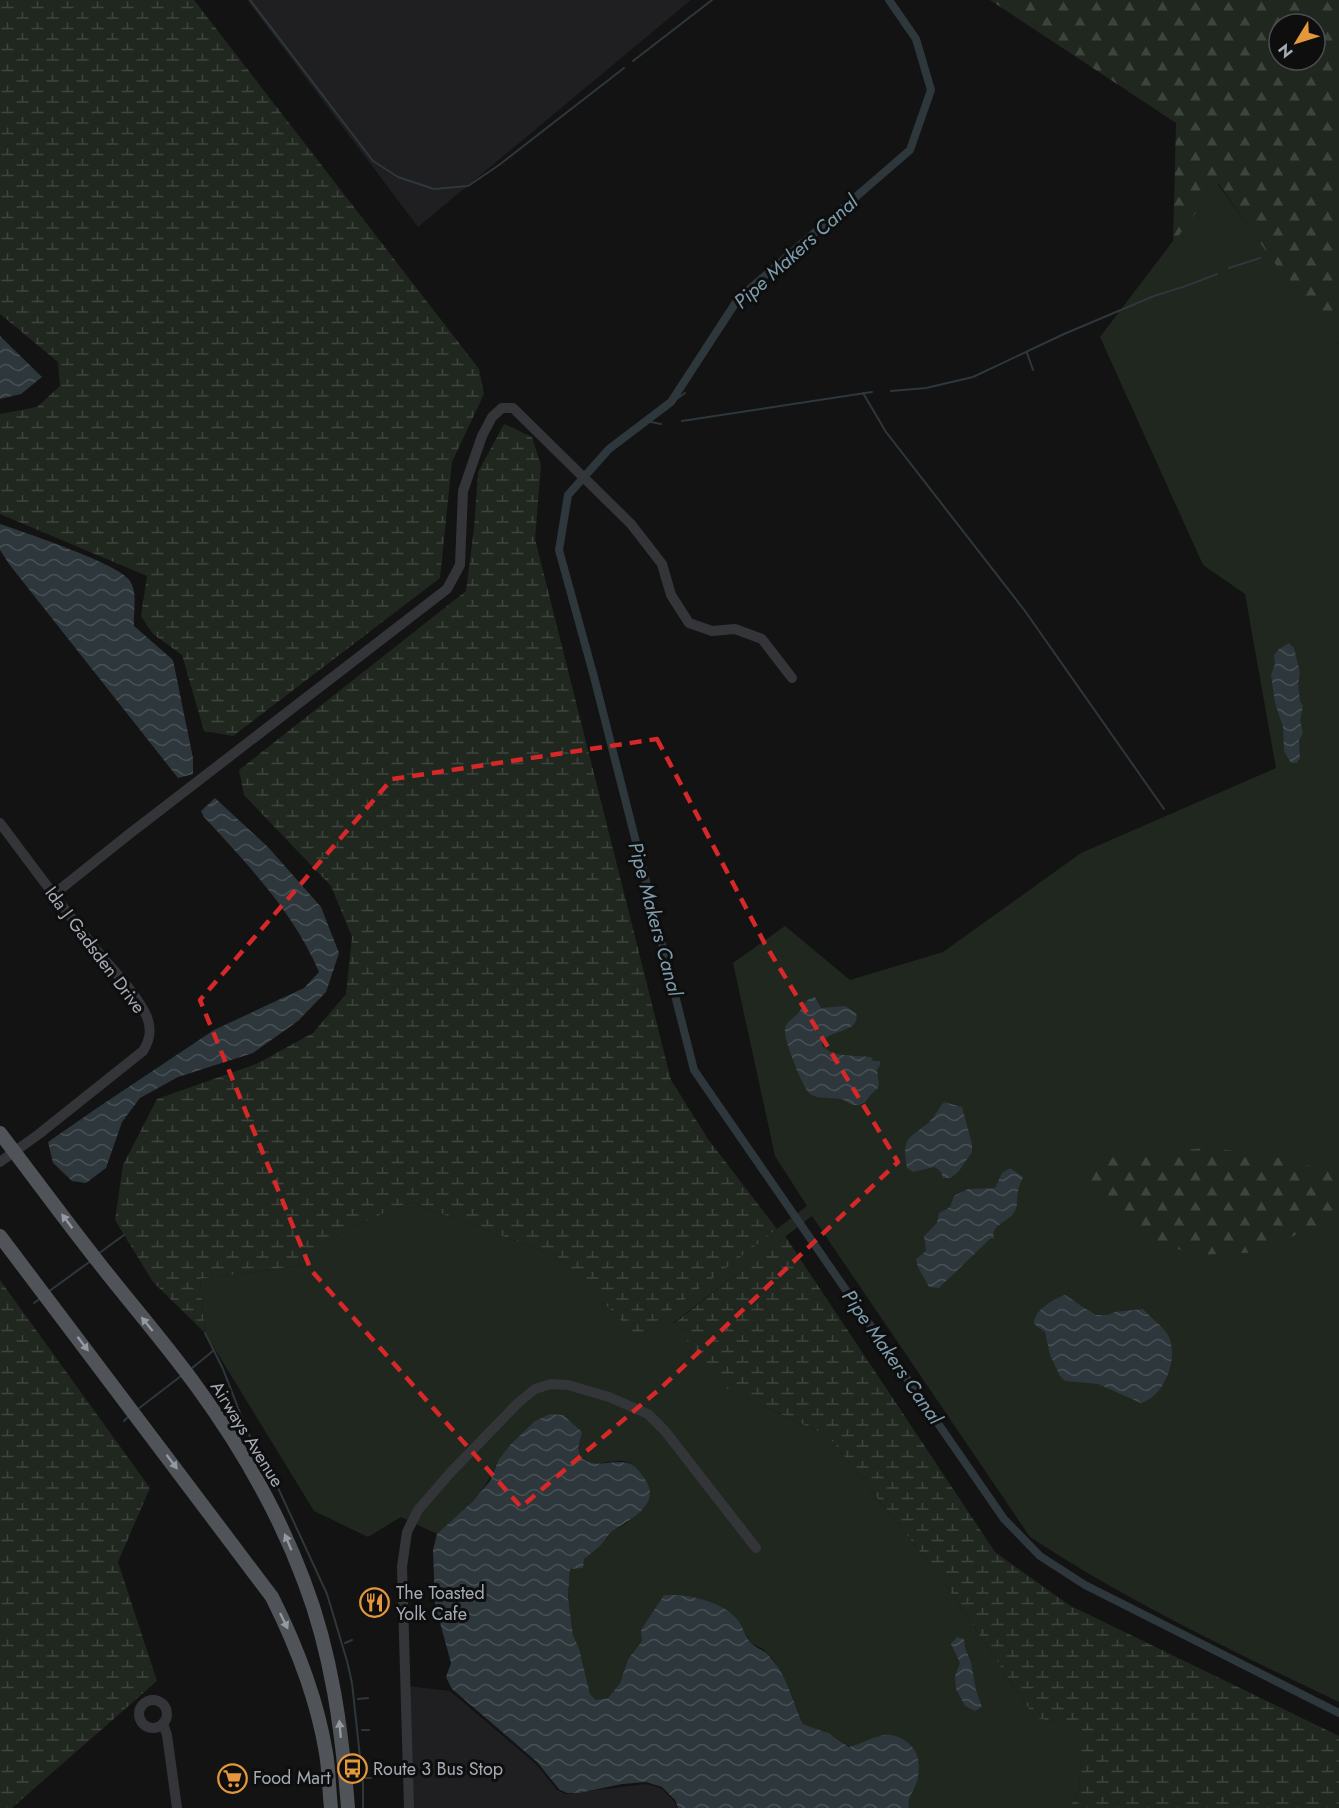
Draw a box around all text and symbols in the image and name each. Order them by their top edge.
north arrow [1267,12,1327,72]
text: N [1273,39,1299,63]
water label: Pipe Makers Canal [727,187,866,316]
water label: Pipe Makers Canal [621,839,690,1001]
street label: Ida J Gadsden Drive [39,881,151,1019]
one-way arrow [62,1214,74,1229]
water label: Pipe Makers Canal [835,1284,950,1431]
one-way arrow [141,1316,154,1332]
one-way arrow [76,1337,88,1352]
street label: Airways Avenue [204,1376,290,1492]
one-way arrow [165,1454,178,1470]
one-way arrow [283,1533,292,1551]
place label: The Toasted Yolk Cafe [396,1580,485,1627]
restaurant icon: The Toasted Yolk Cafe [359,1587,391,1619]
one-way arrow [279,1613,289,1630]
one-way arrow [335,1719,345,1738]
bus stop icon: Route 3 Bus Stop [336,1753,368,1785]
place label: Route 3 Bus Stop [373,1756,503,1782]
supermarket icon: Food Mart [216,1762,248,1794]
place label: Food Mart [253,1765,331,1791]

